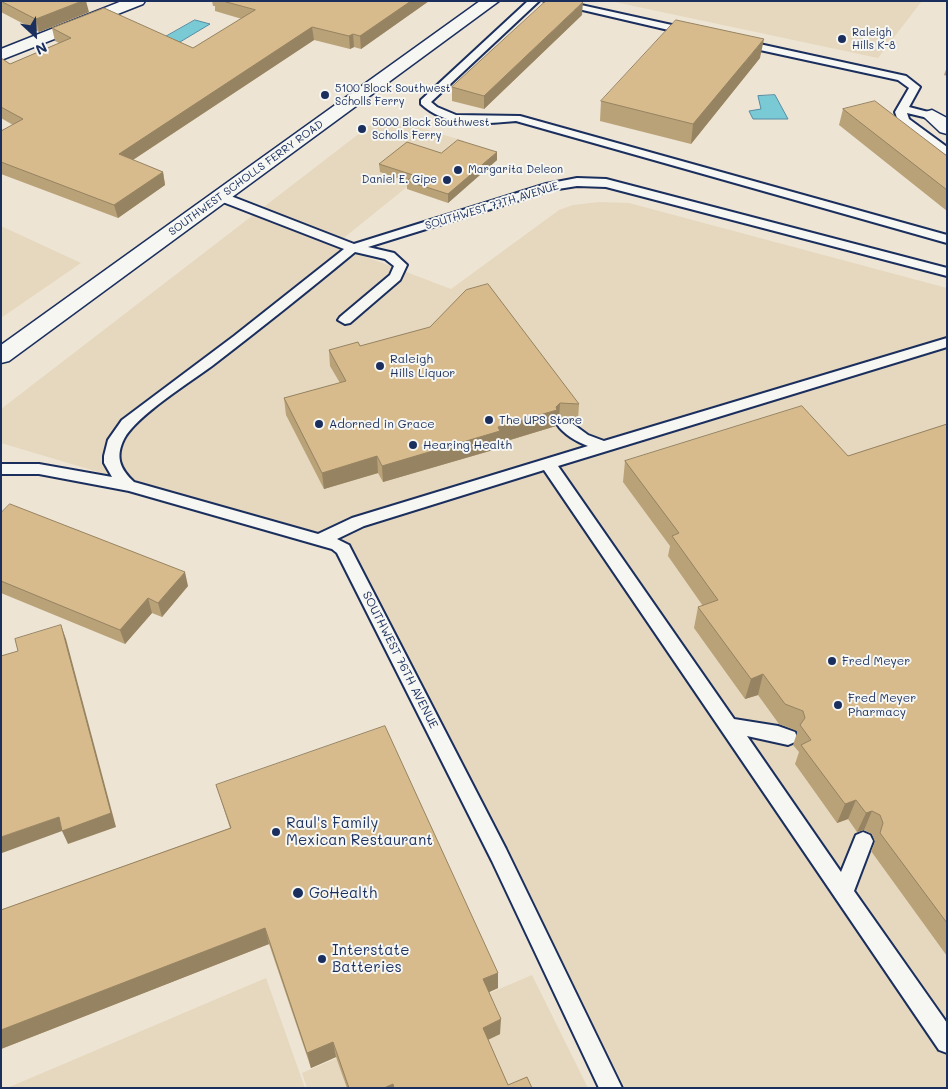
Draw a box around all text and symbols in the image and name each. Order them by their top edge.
north arrow [10,10,60,60]
place label: Raleigh Hills K-8 [852,26,896,52]
marker: Raleigh Hills K-8 [836,33,848,45]
text: N [33,38,50,60]
place label: 5100 Block Southwest Scholls Ferry [335,82,451,108]
marker: 5100 Block Southwest Scholls Ferry [319,89,331,101]
place label: 5000 Block Southwest Scholls Ferry [372,116,490,142]
street label: SOUTHWEST SCHOLLS FERRY ROAD [166,117,326,239]
marker: 5000 Block Southwest Scholls Ferry [356,123,368,135]
place label: Margarita Deleon [468,163,563,177]
marker: Margarita Deleon [452,164,464,176]
place label: Daniel E. Gipe [362,173,437,187]
marker: Daniel E. Gipe [441,174,453,186]
street label: SOUTHWEST 77TH AVENUE [424,179,560,233]
place label: Raleigh Hills Liquor [390,352,455,380]
marker: Raleigh Hills Liquor [374,360,386,372]
place label: The UPS Store [499,413,582,427]
marker: The UPS Store [483,414,495,426]
place label: Adorned in Grace [329,417,435,431]
marker: Adorned in Grace [313,418,325,430]
place label: Hearing Health [423,438,512,452]
marker: Hearing Health [407,439,419,451]
street label: SOUTHWEST 76TH AVENUE [359,589,441,731]
place label: Fred Meyer [842,654,910,668]
marker: Fred Meyer [826,655,838,667]
place label: Fred Meyer Pharmacy [848,691,916,719]
marker: Fred Meyer Pharmacy [832,699,844,711]
place label: Raul's Family Mexican Restaurant [286,814,433,849]
marker: Raul's Family Mexican Restaurant [270,826,282,838]
place label: GoHealth [309,884,377,902]
marker: GoHealth [291,886,305,900]
place label: Interstate Batteries [332,941,409,976]
marker: Interstate Batteries [316,953,328,965]

